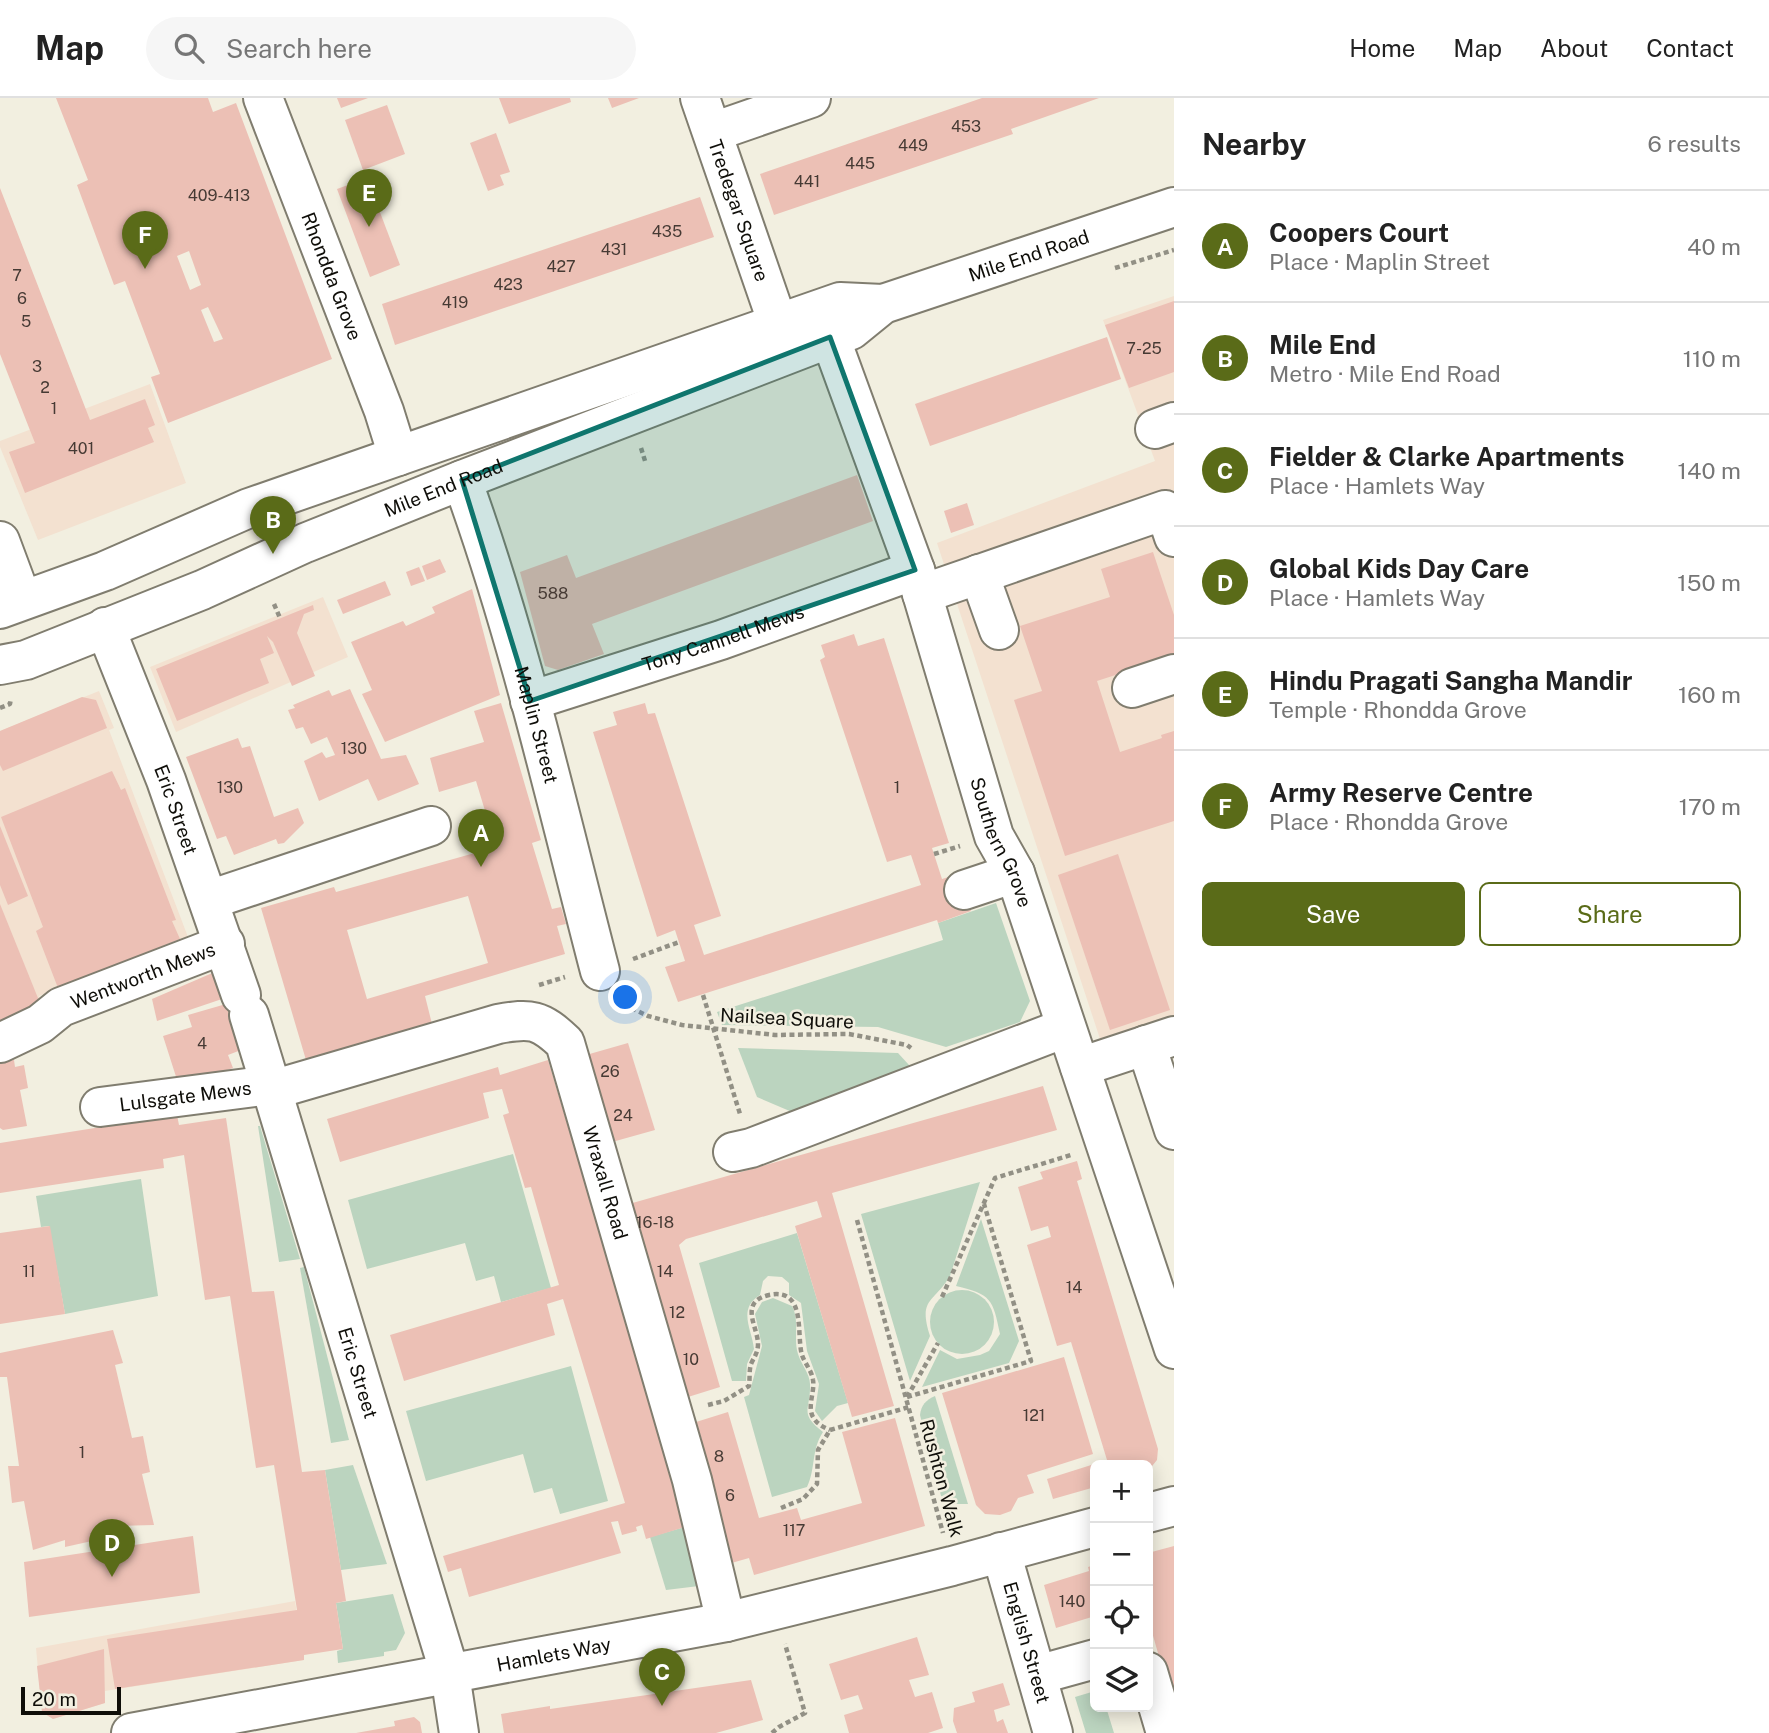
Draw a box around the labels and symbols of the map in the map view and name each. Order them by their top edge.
house number: 453 [951,117,981,136]
house number: 449 [898,136,928,155]
street label: Tredegar Square [704,137,773,284]
house number: 445 [845,154,875,173]
pin: E [346,169,392,227]
house number: 441 [794,172,820,191]
house number: 409-413 [188,186,250,205]
street label: Rhondda Grove [297,209,367,343]
pin: F [122,211,168,269]
house number: 435 [652,222,682,241]
street label: Mile End Road [966,225,1092,286]
house number: 431 [601,240,627,259]
house number: 427 [546,257,576,276]
house number: 7 [12,266,22,285]
house number: 423 [493,275,523,294]
house number: 6 [17,289,27,308]
house number: 419 [442,293,468,312]
house number: 5 [21,312,31,331]
house number: 7-25 [1126,339,1162,358]
house number: 3 [32,357,42,376]
house number: 2 [40,378,50,397]
house number: 1 [51,399,57,418]
house number: 401 [68,439,94,458]
street label: Mile End Road [381,454,506,521]
pin: B [250,496,296,554]
house number: 588 [538,584,568,603]
street label: Tony Cannell Mews [639,600,807,676]
street label: Maplin Street [511,664,563,786]
house number: 130 [341,739,367,758]
street label: Eric Street [150,761,202,858]
street label: Southern Grove [966,775,1037,910]
house number: 130 [217,778,243,797]
house number: 1 [894,778,900,797]
pin: A [458,809,504,867]
street label: Wentworth Mews [67,938,218,1013]
your location [608,980,642,1014]
street label: Nailsea Square [719,1004,855,1032]
house number: 4 [197,1034,207,1053]
house number: 26 [600,1062,620,1081]
street label: Lulsgate Mews [118,1077,253,1115]
house number: 24 [613,1106,633,1125]
street label: Wraxall Road [579,1123,633,1242]
house number: 16-18 [636,1213,674,1232]
house number: 11 [22,1262,36,1281]
house number: 14 [657,1262,673,1281]
house number: 14 [1066,1278,1082,1297]
house number: 12 [669,1303,685,1322]
street label: Eric Street [334,1325,382,1421]
house number: 10 [683,1350,699,1369]
house number: 121 [1023,1406,1045,1425]
street label: Rushton Walk [916,1417,968,1540]
house number: 1 [79,1443,85,1462]
house number: 8 [714,1447,724,1466]
house number: 6 [725,1486,735,1505]
pin: D [89,1519,135,1577]
house number: 117 [783,1521,805,1540]
street label: English Street [999,1579,1055,1706]
house number: 140 [1059,1592,1085,1611]
street label: Hamlets Way [495,1633,613,1676]
pin: C [639,1648,685,1706]
scale bar [21,1684,121,1716]

